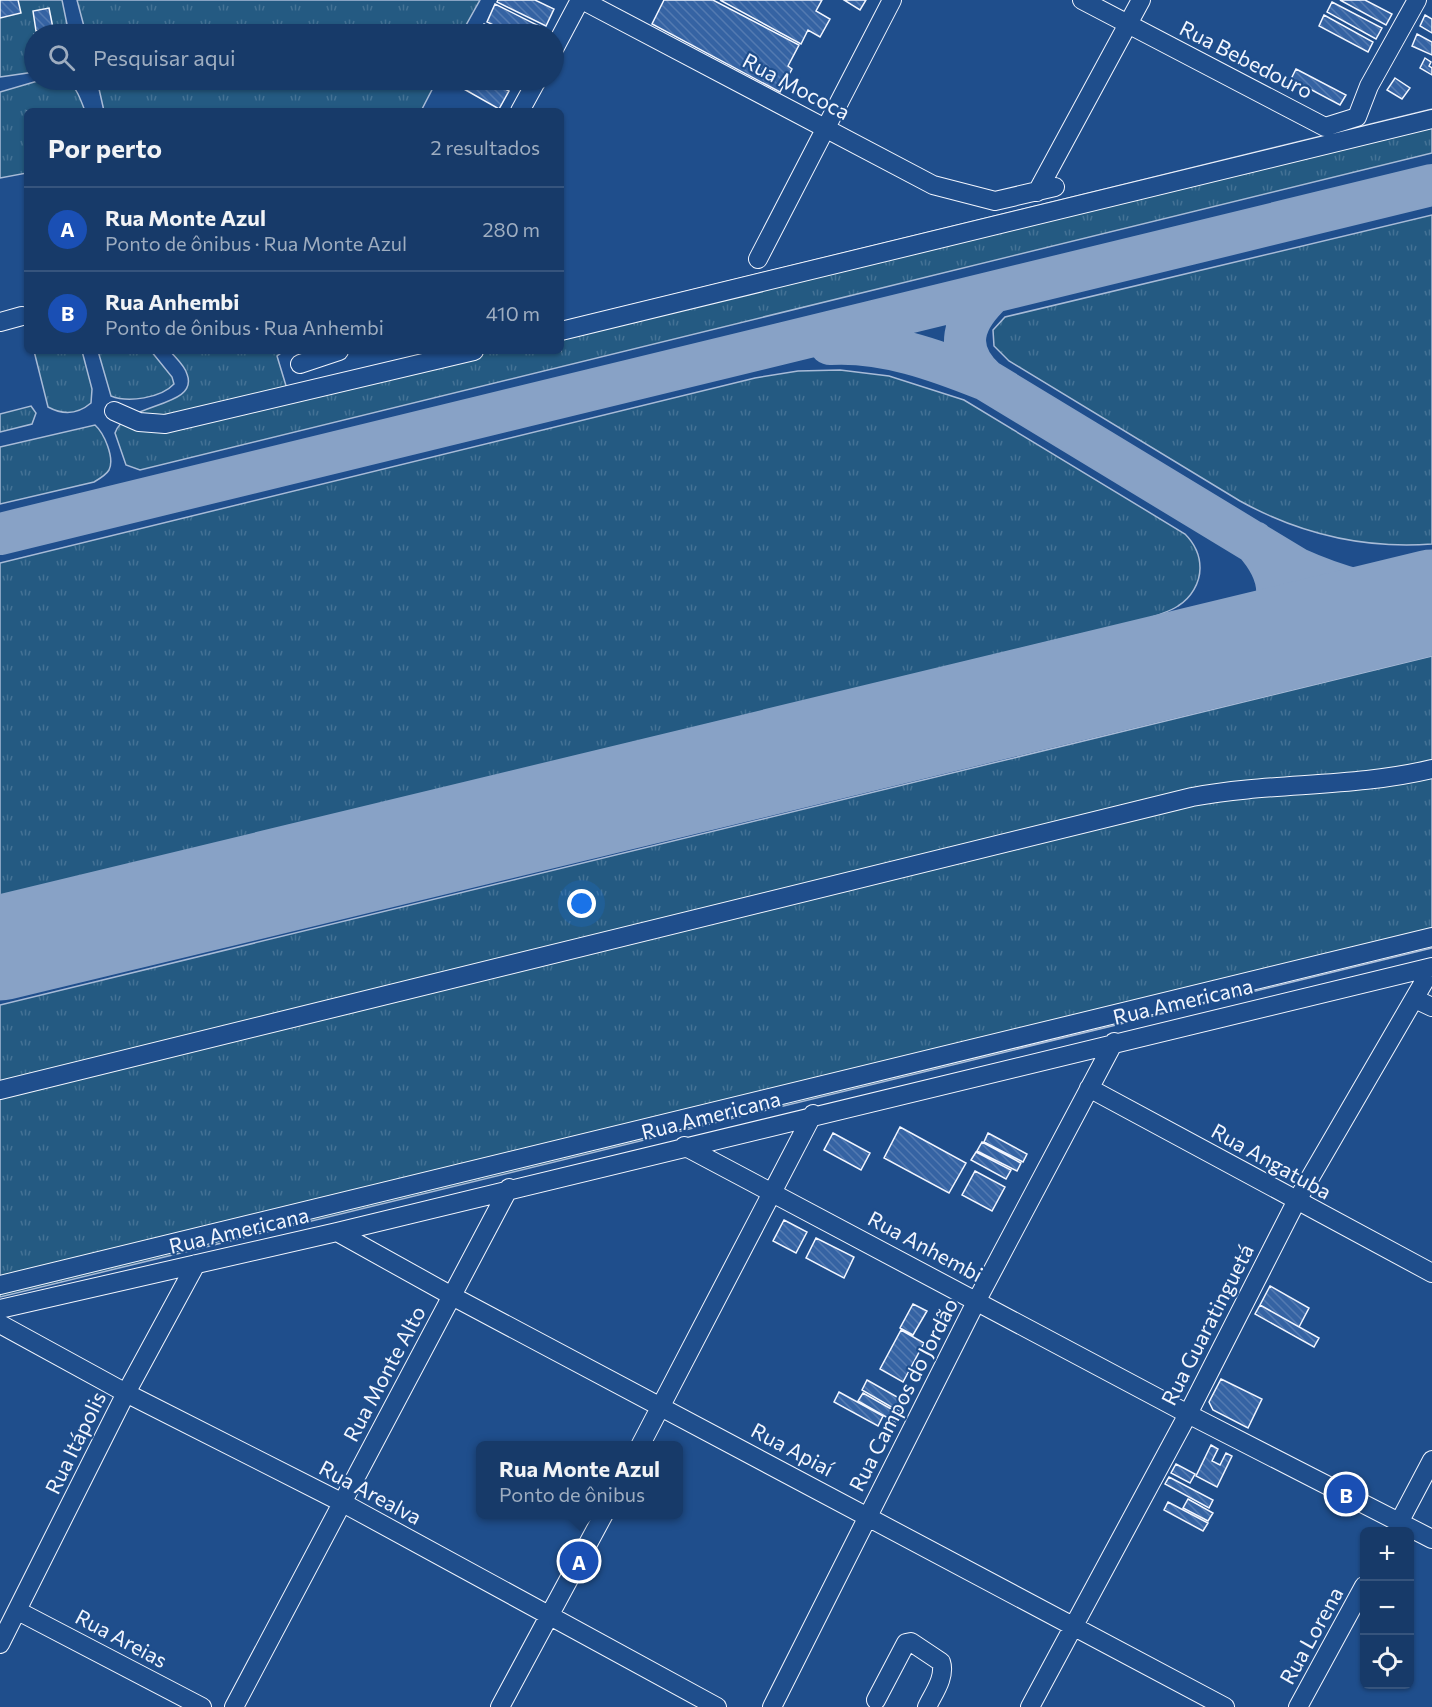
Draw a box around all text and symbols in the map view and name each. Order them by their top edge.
street label: Rua Bebedouro [1176,14,1317,103]
search box [24,24,564,90]
icon: search [45,41,78,74]
text: Pesquisar aqui [93,44,236,71]
street label: Rua Mococa [739,47,854,124]
text: Por perto [48,132,162,163]
text: 2 resultados [430,135,540,159]
text: Rua Monte Azul [105,204,266,231]
text: A [60,217,75,241]
text: 280 m [482,217,540,241]
text: Ponto de ônibus · Rua Monte Azul [105,231,407,255]
text: Rua Anhembi [105,288,239,315]
text: B [61,301,74,325]
text: 410 m [486,301,540,325]
text: Ponto de ônibus · Rua Anhembi [105,315,384,339]
your location [567,889,596,918]
street label: Rua Americana [1110,972,1255,1029]
street label: Rua Americana [638,1085,783,1144]
street label: Rua Angatuba [1207,1117,1336,1204]
street label: Rua Americana [166,1201,311,1258]
street label: Rua Anhembi [864,1205,987,1286]
street label: Rua Guaratinguetá [1155,1240,1258,1409]
street label: Rua Campos do Jordão [843,1293,962,1495]
street label: Rua Monte Alto [337,1301,430,1445]
street label: Rua Itápolis [39,1387,110,1498]
street label: Rua Apiaí [747,1417,839,1481]
popup [476,1441,683,1519]
street label: Rua Arealva [315,1454,426,1529]
text: Rua Monte Azul [499,1455,660,1482]
pin: B [1326,1472,1366,1516]
text: Ponto de ônibus [499,1482,645,1506]
map controls [1360,1527,1414,1689]
button: + [1360,1527,1414,1581]
pin: A [560,1538,598,1584]
button: − [1360,1581,1414,1635]
street label: Rua Lorena [1274,1582,1348,1688]
street label: Rua Areias [72,1603,172,1672]
button: locate [1360,1635,1414,1689]

